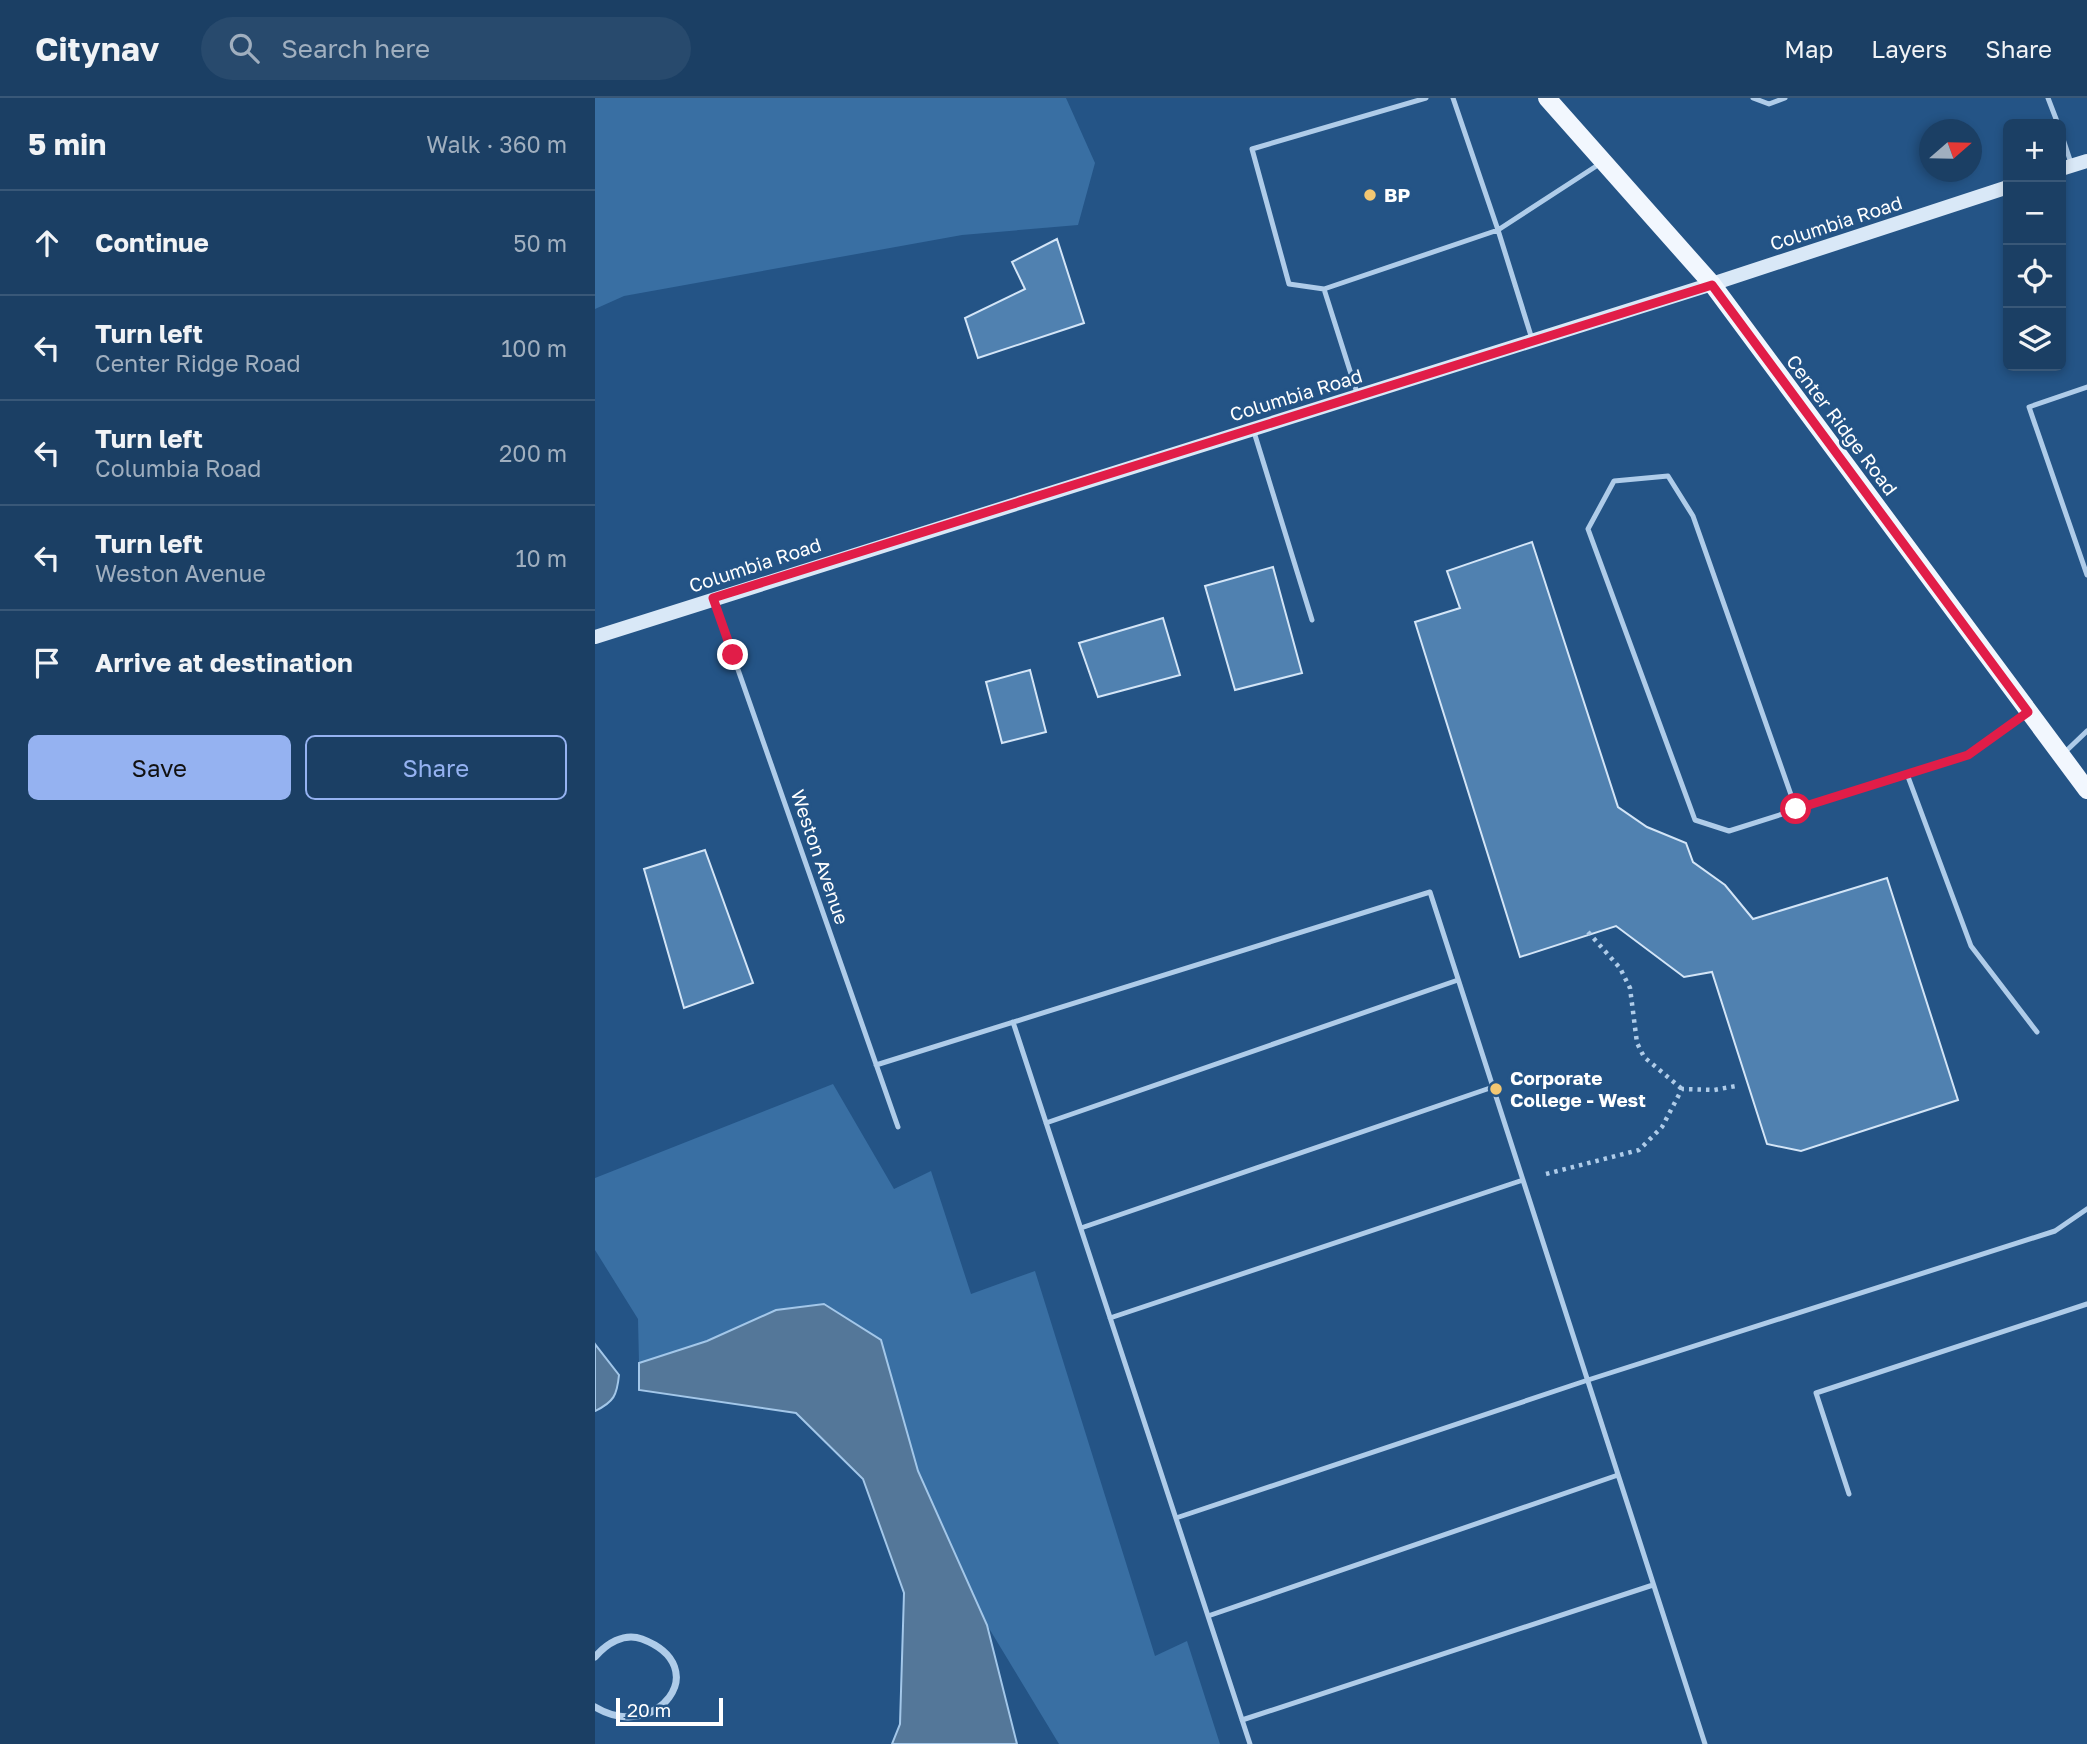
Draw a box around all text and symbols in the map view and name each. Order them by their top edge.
search box [201,17,691,80]
text: Citynav [35,29,159,68]
icon: search [225,29,263,67]
text: Search here [281,33,430,64]
text: Map [1784,34,1833,63]
text: Layers [1871,34,1947,63]
text: Share [1985,34,2052,63]
north arrow [1919,119,1982,182]
map controls [2003,119,2066,371]
button: + [2003,119,2066,182]
text: 5 min [28,126,106,162]
text: Walk · 360 m [426,130,567,158]
button: − [2003,182,2066,245]
place label: BP [1384,183,1410,206]
marker: BP [1362,187,1378,203]
street label: Columbia Road [1767,190,1905,255]
icon: ahead [28,224,66,262]
text: Continue [95,227,209,258]
text: 50 m [513,229,567,257]
button: locate [2003,245,2066,308]
button: layers [2003,308,2066,371]
text: Turn left [95,318,203,349]
icon: left [28,329,66,367]
text: 100 m [501,334,567,362]
text: Center Ridge Road [95,349,301,377]
street label: Center Ridge Road [1782,350,1903,499]
street label: Columbia Road [1227,363,1365,426]
text: Turn left [95,423,203,454]
icon: left [28,434,66,472]
text: 200 m [499,439,567,467]
text: Columbia Road [95,454,261,482]
text: Turn left [95,528,203,559]
street label: Columbia Road [686,532,824,597]
icon: left [28,539,66,577]
text: 10 m [515,544,567,572]
text: Weston Avenue [95,559,266,587]
route end [717,639,748,670]
icon: arrive [28,644,66,682]
text: Arrive at destination [95,647,353,678]
button: Save [28,735,291,800]
button: Share [305,735,567,800]
street label: Weston Avenue [787,786,854,927]
route start [1780,793,1811,824]
place label: Corporate College - West [1510,1066,1646,1111]
marker: Corporate College - West [1488,1081,1504,1097]
scale bar [616,1695,723,1727]
text: 20 m [627,1698,671,1721]

